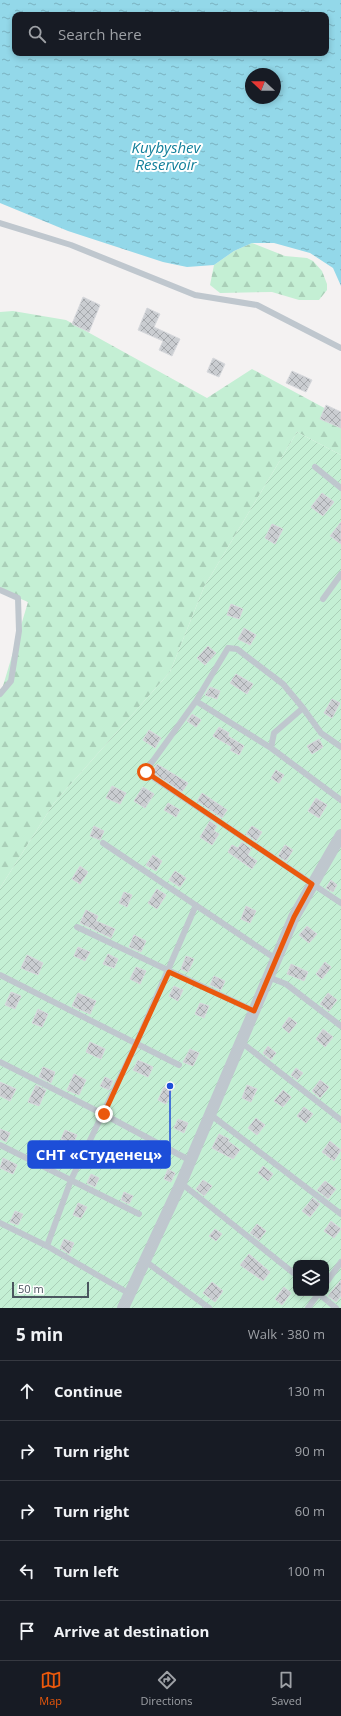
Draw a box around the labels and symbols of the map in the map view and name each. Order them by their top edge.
north arrow [245,68,281,104]
water label: Kuybyshev Reservoir [131,137,202,174]
route start [137,763,155,781]
route end [95,1105,113,1123]
callout: СНТ «Студенец» [28,1141,170,1168]
text: СНТ «Студенец» [36,1144,162,1164]
scale bar [12,1280,89,1299]

